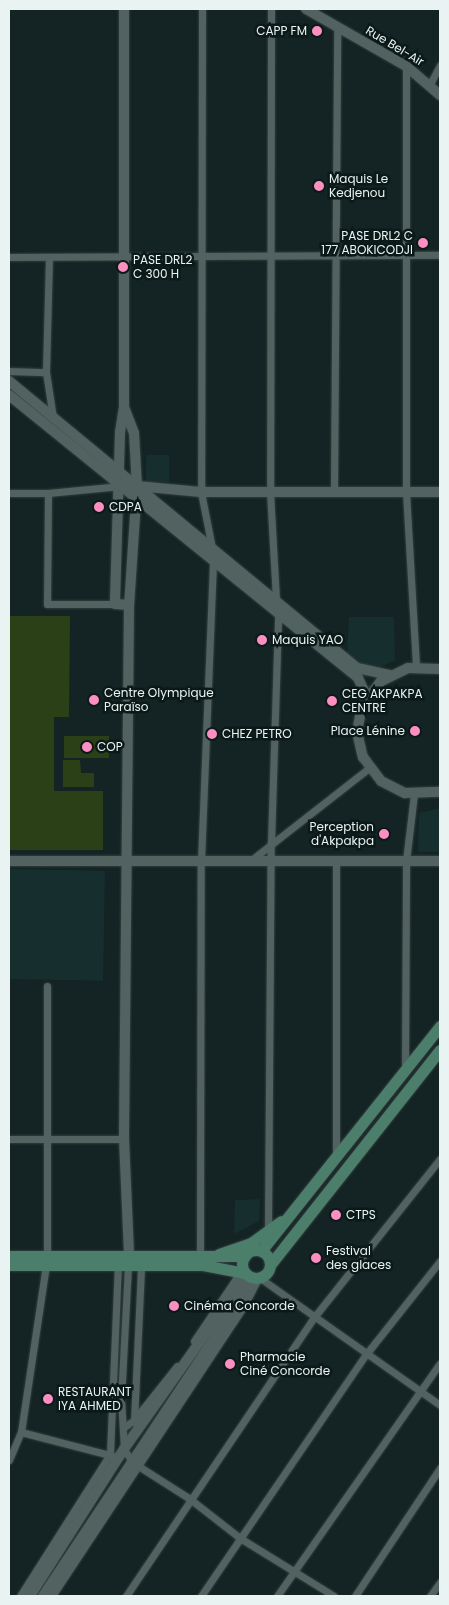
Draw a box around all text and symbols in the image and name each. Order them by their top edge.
street label: Rue Bel-Air [363,23,427,69]
place label: CAPP FM [256,24,307,38]
marker: CAPP FM [311,25,323,37]
place label: Maquis Le Kedjenou [329,172,388,200]
marker: Maquis Le Kedjenou [313,180,325,192]
place label: PASE DRL2 C 177 ABOKICODJI [321,229,413,257]
marker: PASE DRL2 C 177 ABOKICODJI [417,237,429,249]
place label: PASE DRL2 C 300 H [133,253,192,281]
marker: PASE DRL2 C 300 H [117,261,129,273]
place label: CDPA [109,500,142,514]
marker: CDPA [93,501,105,513]
place label: Maquis YAO [272,633,343,647]
marker: Maquis YAO [256,634,268,646]
place label: Centre Olympique Paraïso [104,686,214,714]
place label: CEG AKPAKPA CENTRE [342,687,422,715]
marker: Centre Olympique Paraïso [88,694,100,706]
marker: CEG AKPAKPA CENTRE [326,695,338,707]
place label: Place Lénine [331,724,405,738]
marker: Place Lénine [409,725,421,737]
place label: CHEZ PETRO [222,727,292,741]
marker: CHEZ PETRO [206,728,218,740]
place label: COP [97,740,123,754]
marker: COP [81,741,93,753]
place label: Perception d'Akpakpa [310,820,374,848]
marker: Perception d'Akpakpa [378,828,390,840]
place label: CTPS [346,1208,376,1222]
marker: CTPS [330,1209,342,1221]
place label: Festival des glaces [326,1244,391,1272]
marker: Festival des glaces [310,1252,322,1264]
place label: Cinéma Concorde [184,1299,295,1313]
marker: Cinéma Concorde [168,1300,180,1312]
place label: Pharmacie Ciné Concorde [240,1350,330,1378]
marker: Pharmacie Ciné Concorde [224,1358,236,1370]
place label: RESTAURANT IYA AHMED [58,1385,131,1413]
marker: RESTAURANT IYA AHMED [42,1393,54,1405]

